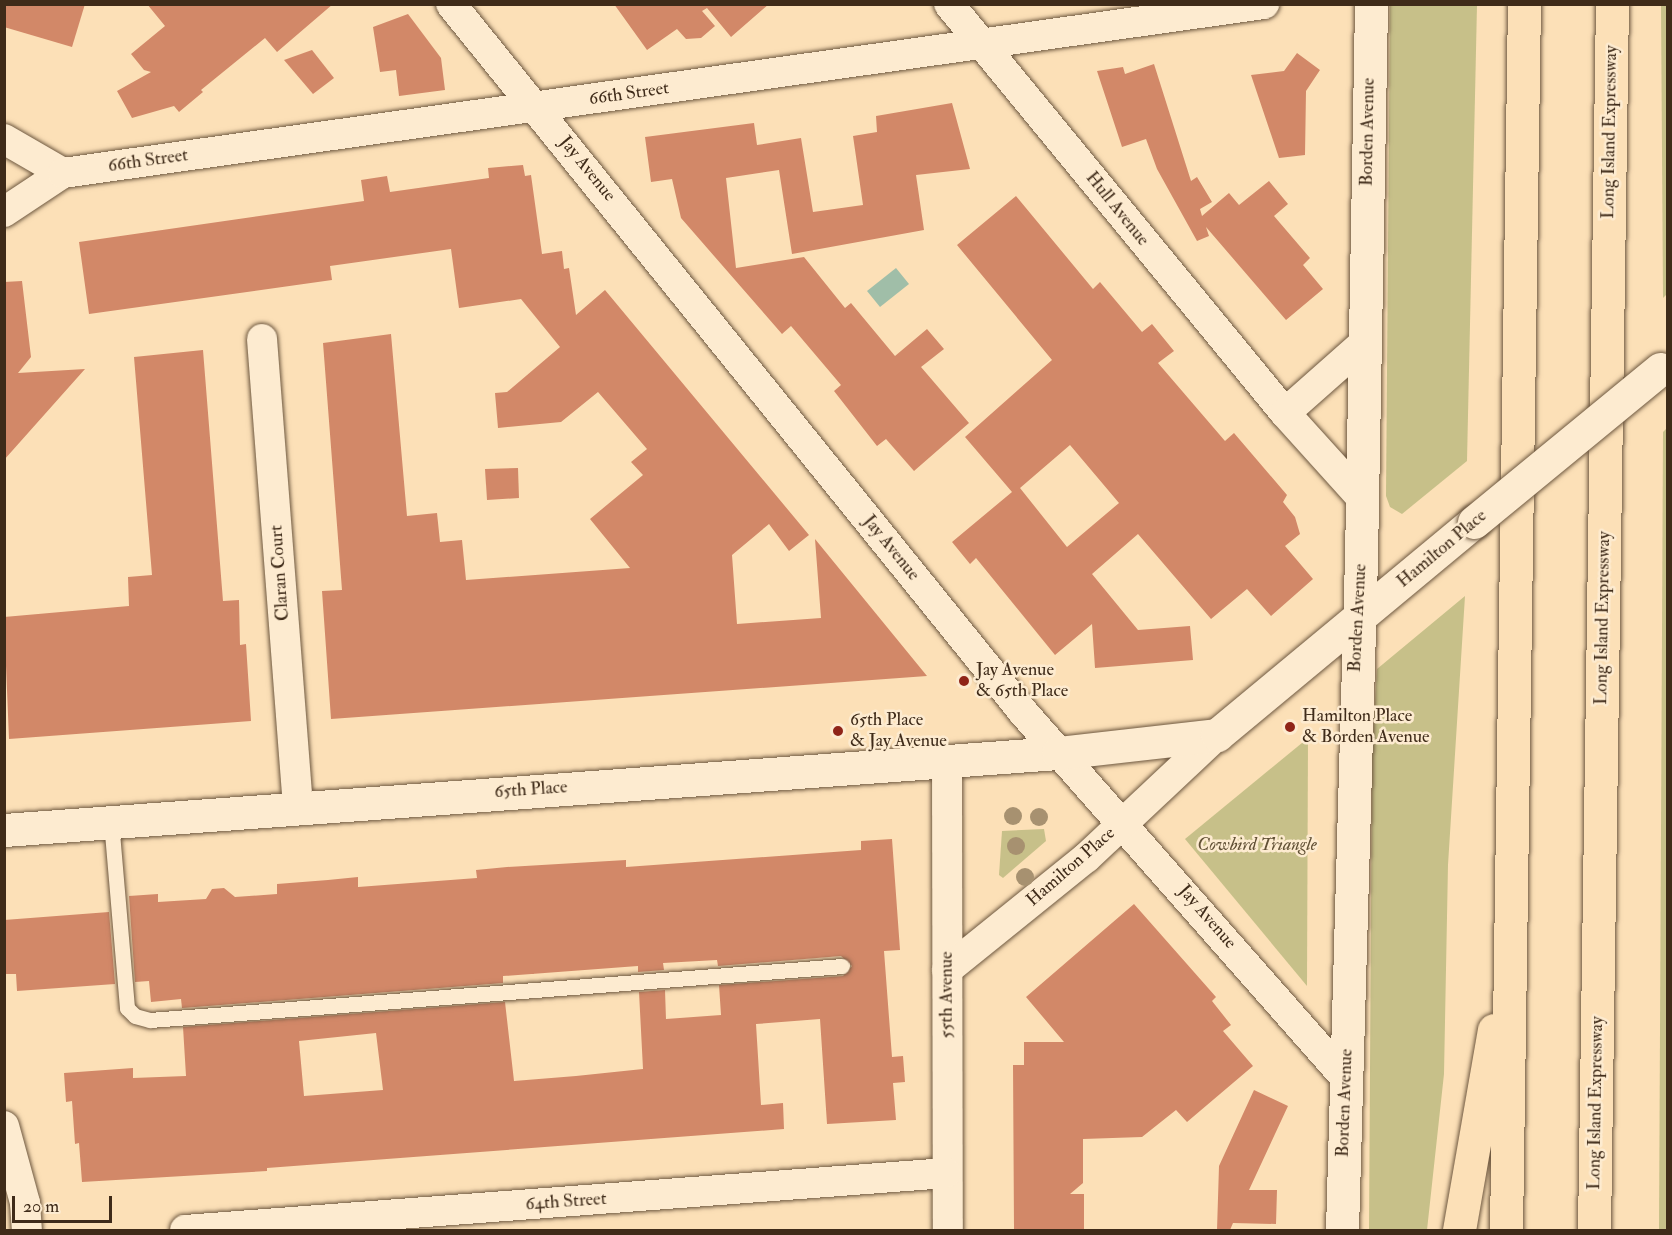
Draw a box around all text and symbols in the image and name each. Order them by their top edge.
street label: Long Island Expressway [1598,45,1622,219]
street label: 66th Street [588,78,670,110]
street label: Borden Avenue [1356,78,1380,186]
street label: Jay Avenue [554,132,620,206]
street label: 66th Street [107,145,189,177]
street label: Hull Avenue [1081,168,1153,250]
street label: Hamilton Place [1393,505,1491,593]
street label: Jay Avenue [858,511,924,585]
street label: Claran Court [266,524,294,622]
street label: Long Island Expressway [1591,531,1615,705]
street label: Borden Avenue [1344,563,1372,673]
place label: Jay Avenue & 65th Place [976,660,1068,702]
marker: Jay Avenue & 65th Place [957,674,971,688]
place label: Hamilton Place & Borden Avenue [1302,706,1429,748]
place label: 65th Place & Jay Avenue [850,710,947,752]
marker: Hamilton Place & Borden Avenue [1283,720,1297,734]
marker: 65th Place & Jay Avenue [831,724,845,738]
street label: 65th Place [494,777,568,803]
street label: Hamilton Place [1022,823,1120,911]
park label: Cowbird Triangle [1197,834,1317,856]
street label: Jay Avenue [1173,881,1241,953]
street label: 55th Avenue [936,952,958,1038]
street label: Long Island Expressway [1584,1016,1608,1190]
street label: Borden Avenue [1332,1048,1358,1158]
scale bar [15,1184,116,1222]
street label: 64th Street [525,1188,607,1216]
text: 20 m [23,1195,59,1218]

